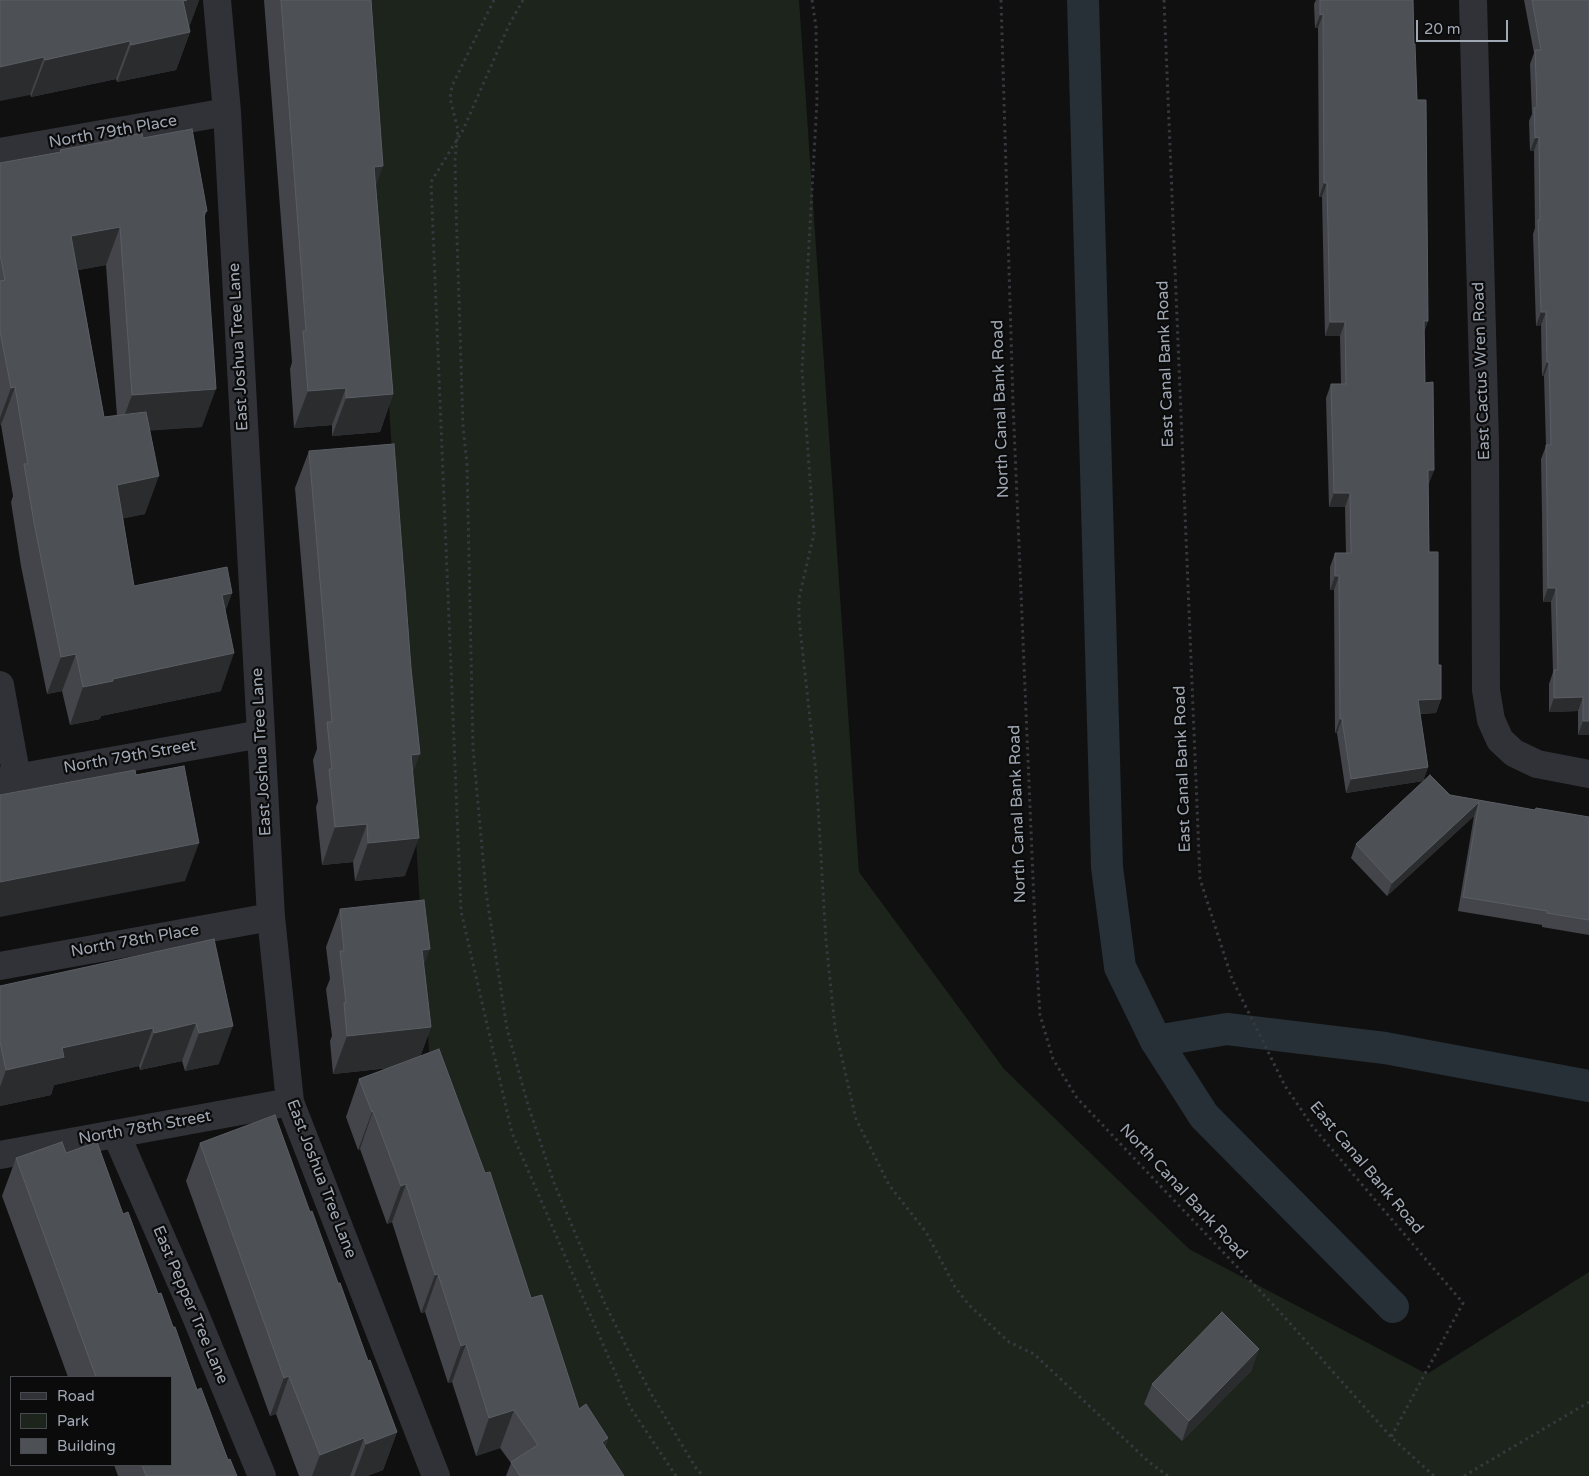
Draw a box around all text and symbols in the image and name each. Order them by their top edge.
scale bar [1419,10,1512,42]
text: 20 m [1424,20,1461,38]
street label: North 79th Place [47,111,179,153]
street label: East Joshua Tree Lane [225,262,253,432]
street label: East Canal Bank Road [1153,280,1179,448]
street label: East Cactus Wren Road [1469,281,1495,461]
street label: North Canal Bank Road [988,320,1014,498]
street label: East Joshua Tree Lane [248,667,276,837]
street label: East Canal Bank Road [1170,685,1196,853]
street label: North Canal Bank Road [1005,725,1031,903]
street label: North 79th Street [62,736,198,778]
street label: North 78th Place [69,920,201,962]
street label: East Joshua Tree Lane [282,1097,360,1261]
street label: East Canal Bank Road [1305,1098,1427,1238]
street label: North 78th Street [77,1107,213,1149]
street label: North Canal Bank Road [1115,1120,1251,1264]
street label: East Pepper Tree Lane [148,1223,232,1387]
legend [10,1376,172,1466]
text: Road [57,1387,95,1405]
text: Park [57,1412,89,1430]
text: Building [57,1437,116,1455]

